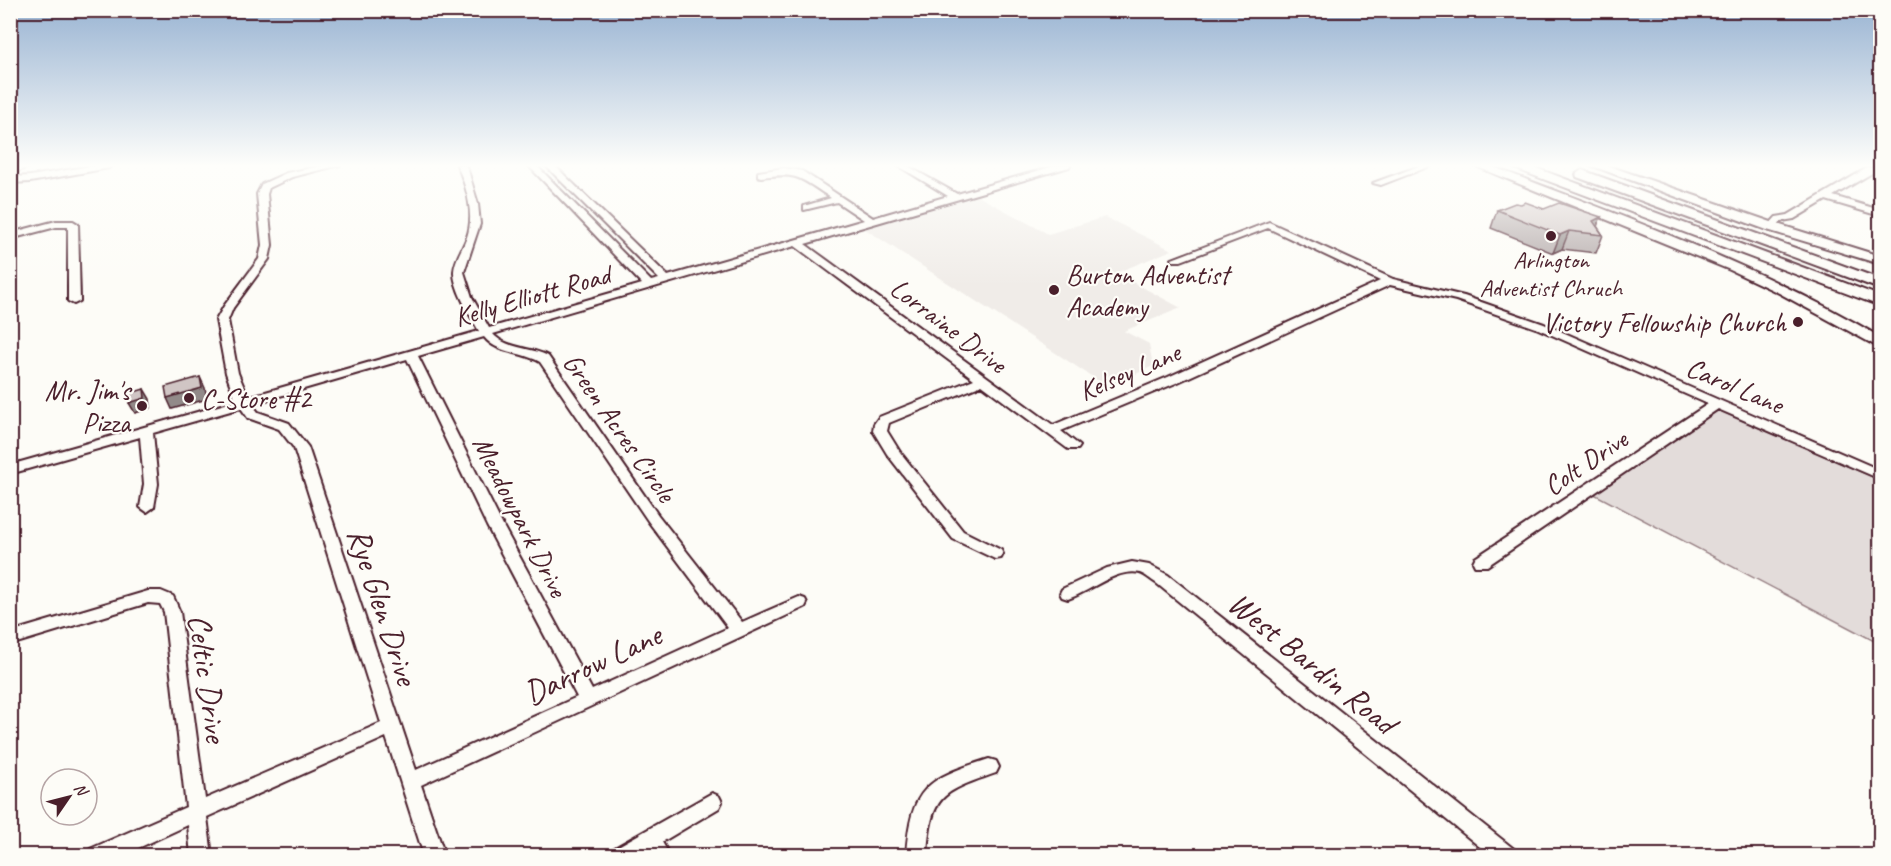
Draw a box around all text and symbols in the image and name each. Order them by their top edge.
marker: Arlington Adventist Chruch [1544,229,1558,243]
place label: Arlington Adventist Chruch [1480,245,1624,303]
street label: Kelly Elliott Road [450,255,618,334]
place label: Burton Adventist Academy [1066,257,1233,324]
street label: Lorraine Drive [883,270,1015,382]
marker: Burton Adventist Academy [1047,283,1061,297]
place label: Victory Fellowship Church [1542,305,1787,340]
marker: Victory Fellowship Church [1791,315,1805,329]
street label: Kelsey Lane [1073,334,1187,408]
street label: Green Acres Circle [555,346,685,510]
street label: Carol Lane [1681,349,1790,422]
place label: Mr. Jim's Pizza [45,373,132,440]
place label: C-Store #2 [201,381,313,416]
marker: C-Store #2 [182,391,196,405]
marker: Mr. Jim's Pizza [135,399,149,413]
street label: Colt Drive [1537,421,1635,503]
street label: Meadowpark Drive [465,430,577,604]
street label: Rye Glen Drive [338,522,429,692]
street label: West Bardin Road [1220,582,1409,747]
street label: Celtic Drive [178,611,238,747]
street label: Darrow Lane [517,613,670,714]
north arrow [39,767,99,827]
text: N [69,779,93,801]

